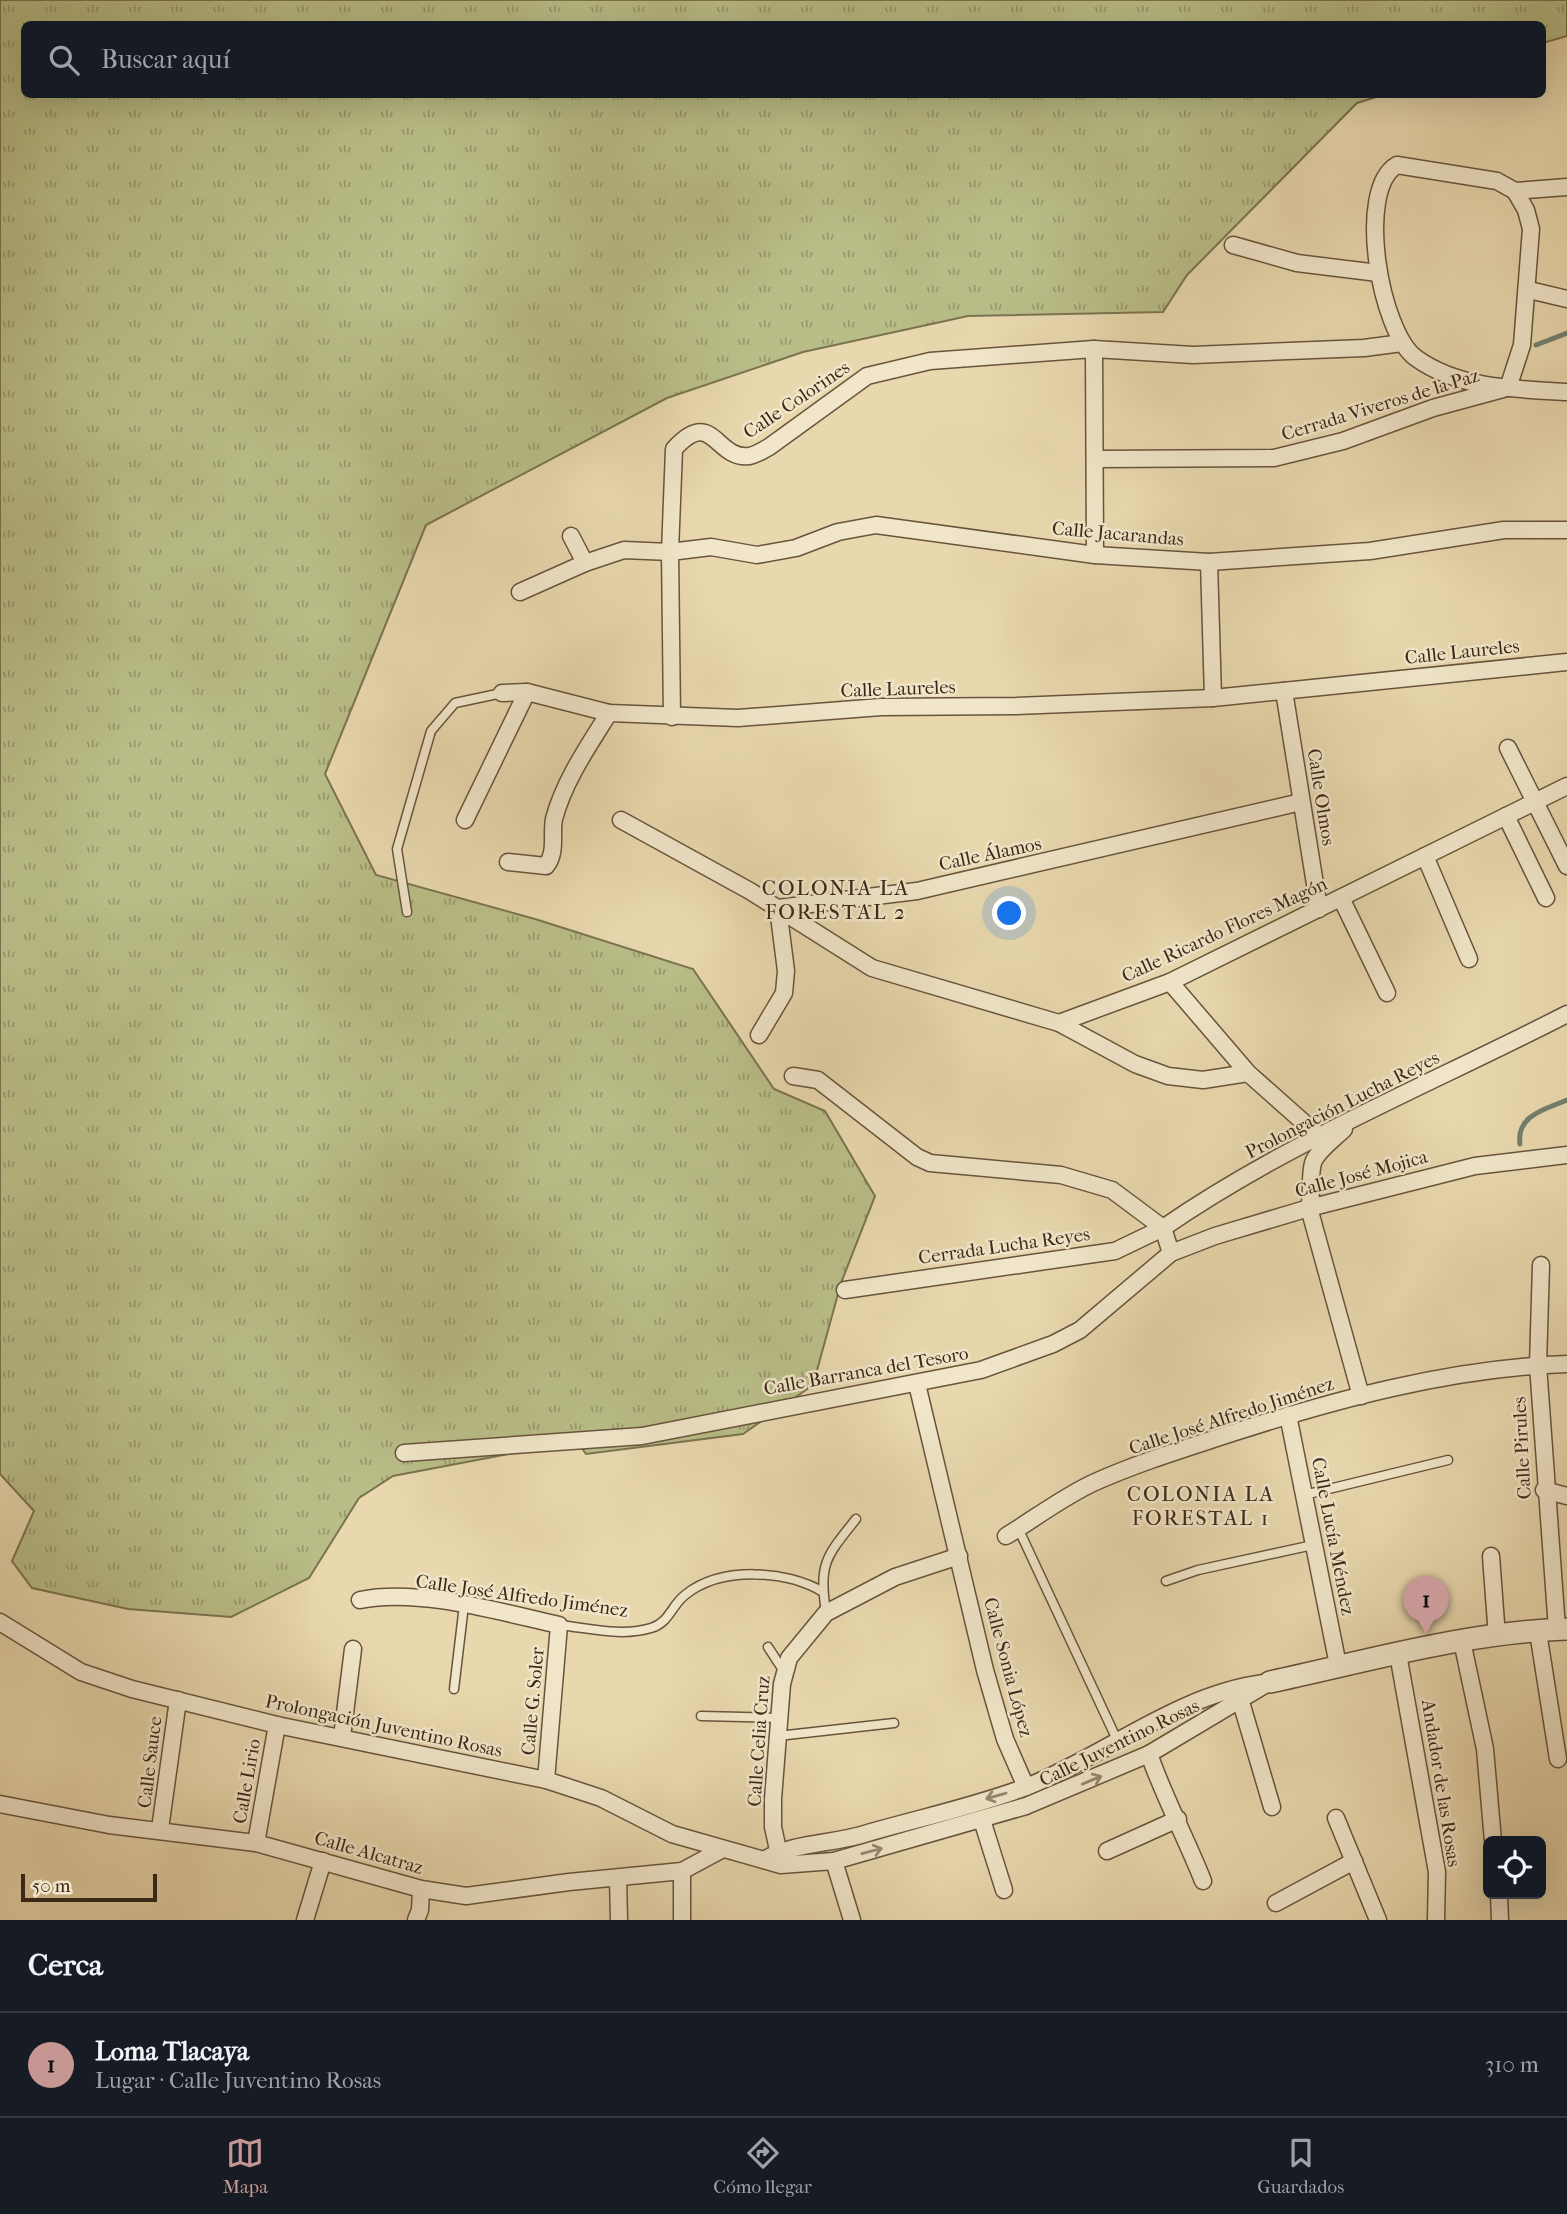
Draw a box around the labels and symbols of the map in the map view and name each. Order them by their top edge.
street label: Calle Colorines [739,356,854,443]
street label: Cerrada Viveros de la Paz [1279,364,1482,446]
street label: Calle Jacarandas [1051,517,1185,551]
street label: Calle Laureles [1404,635,1521,669]
street label: Calle Laureles [840,676,956,702]
street label: Calle Olmos [1302,747,1340,847]
street label: Calle Álamos [937,832,1043,876]
street label: Calle Ricardo Flores Magón [1118,873,1331,987]
district label: COLONIA LA FORESTAL 2 [762,876,910,924]
your location [992,896,1026,930]
street label: Prolongación Lucha Reyes [1242,1046,1443,1163]
street label: Calle José Mojica [1292,1146,1430,1202]
street label: Cerrada Lucha Reyes [917,1223,1091,1269]
street label: Calle Barranca del Tesoro [762,1342,971,1400]
street label: Calle José Alfredo Jiménez [1126,1372,1336,1459]
street label: Calle Pirules [1508,1396,1536,1500]
street label: Calle Lucía Méndez [1307,1456,1359,1617]
district label: COLONIA LA FORESTAL 1 [1127,1482,1275,1530]
street label: Calle José Alfredo Jiménez [414,1570,629,1622]
pin: 1 [1403,1576,1449,1634]
street label: Calle Sonia López [979,1595,1037,1739]
street label: Calle G. Soler [517,1645,549,1756]
street label: Calle Celia Cruz [743,1675,775,1807]
street label: Prolongación Juventino Rosas [263,1690,504,1762]
street label: Calle Juventino Rosas [1036,1695,1203,1791]
street label: Andador de las Rosas [1417,1697,1465,1868]
street label: Calle Sauce [133,1715,167,1809]
street label: Calle Lirio [229,1737,265,1825]
one-way arrow [1081,1773,1102,1786]
one-way arrow [985,1790,1007,1803]
street label: Calle Alcatraz [312,1827,426,1879]
one-way arrow [861,1843,883,1856]
scale bar [21,1871,158,1903]

